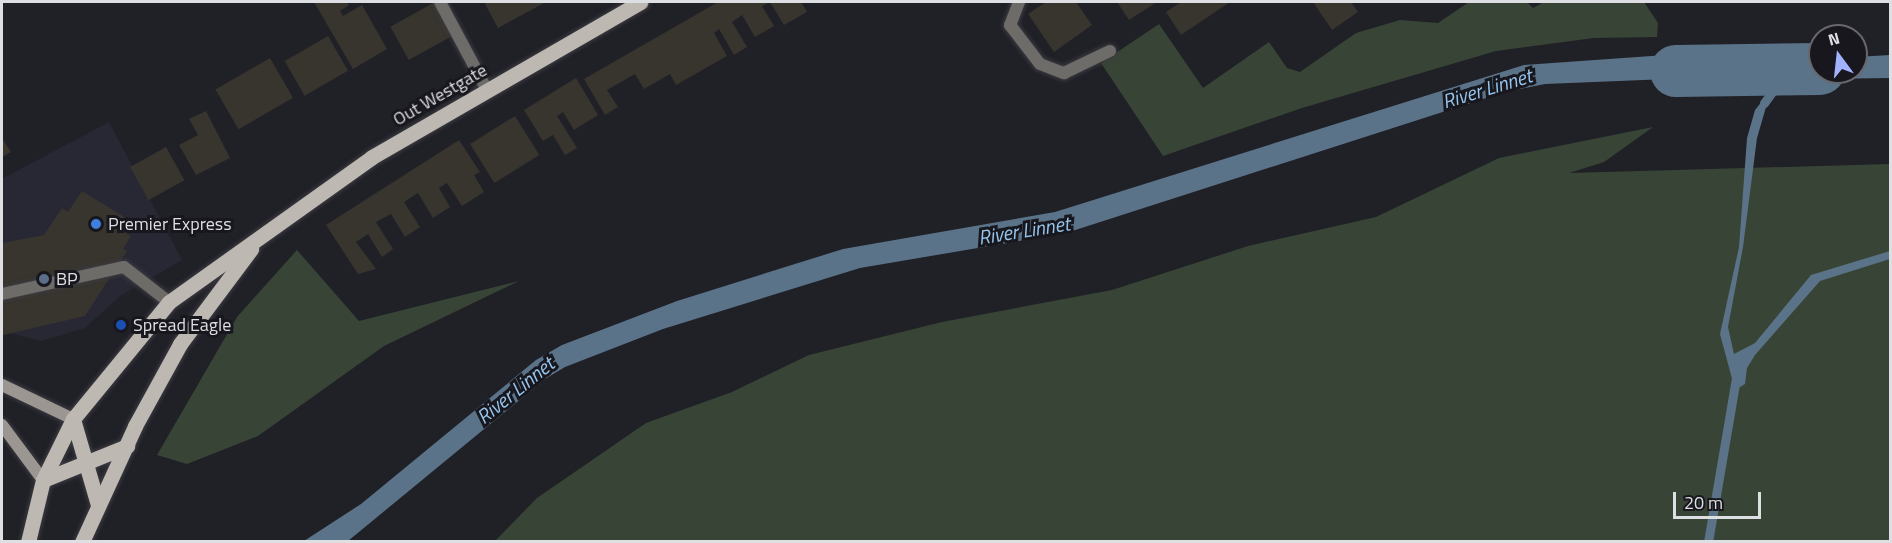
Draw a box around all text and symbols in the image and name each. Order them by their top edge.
north arrow [1808,24,1868,84]
text: N [1825,26,1842,52]
street label: Out Westgate [389,59,491,131]
water label: River Linnet [1439,63,1535,113]
water label: River Linnet [976,211,1072,249]
place label: Premier Express [108,213,232,235]
marker: Premier Express [89,217,103,231]
place label: BP [56,268,78,290]
marker: BP [37,272,51,286]
place label: Spread Eagle [133,314,231,336]
marker: Spread Eagle [114,318,128,332]
water label: River Linnet [472,352,558,428]
scale bar [1676,480,1764,518]
text: 20 m [1684,489,1723,516]

